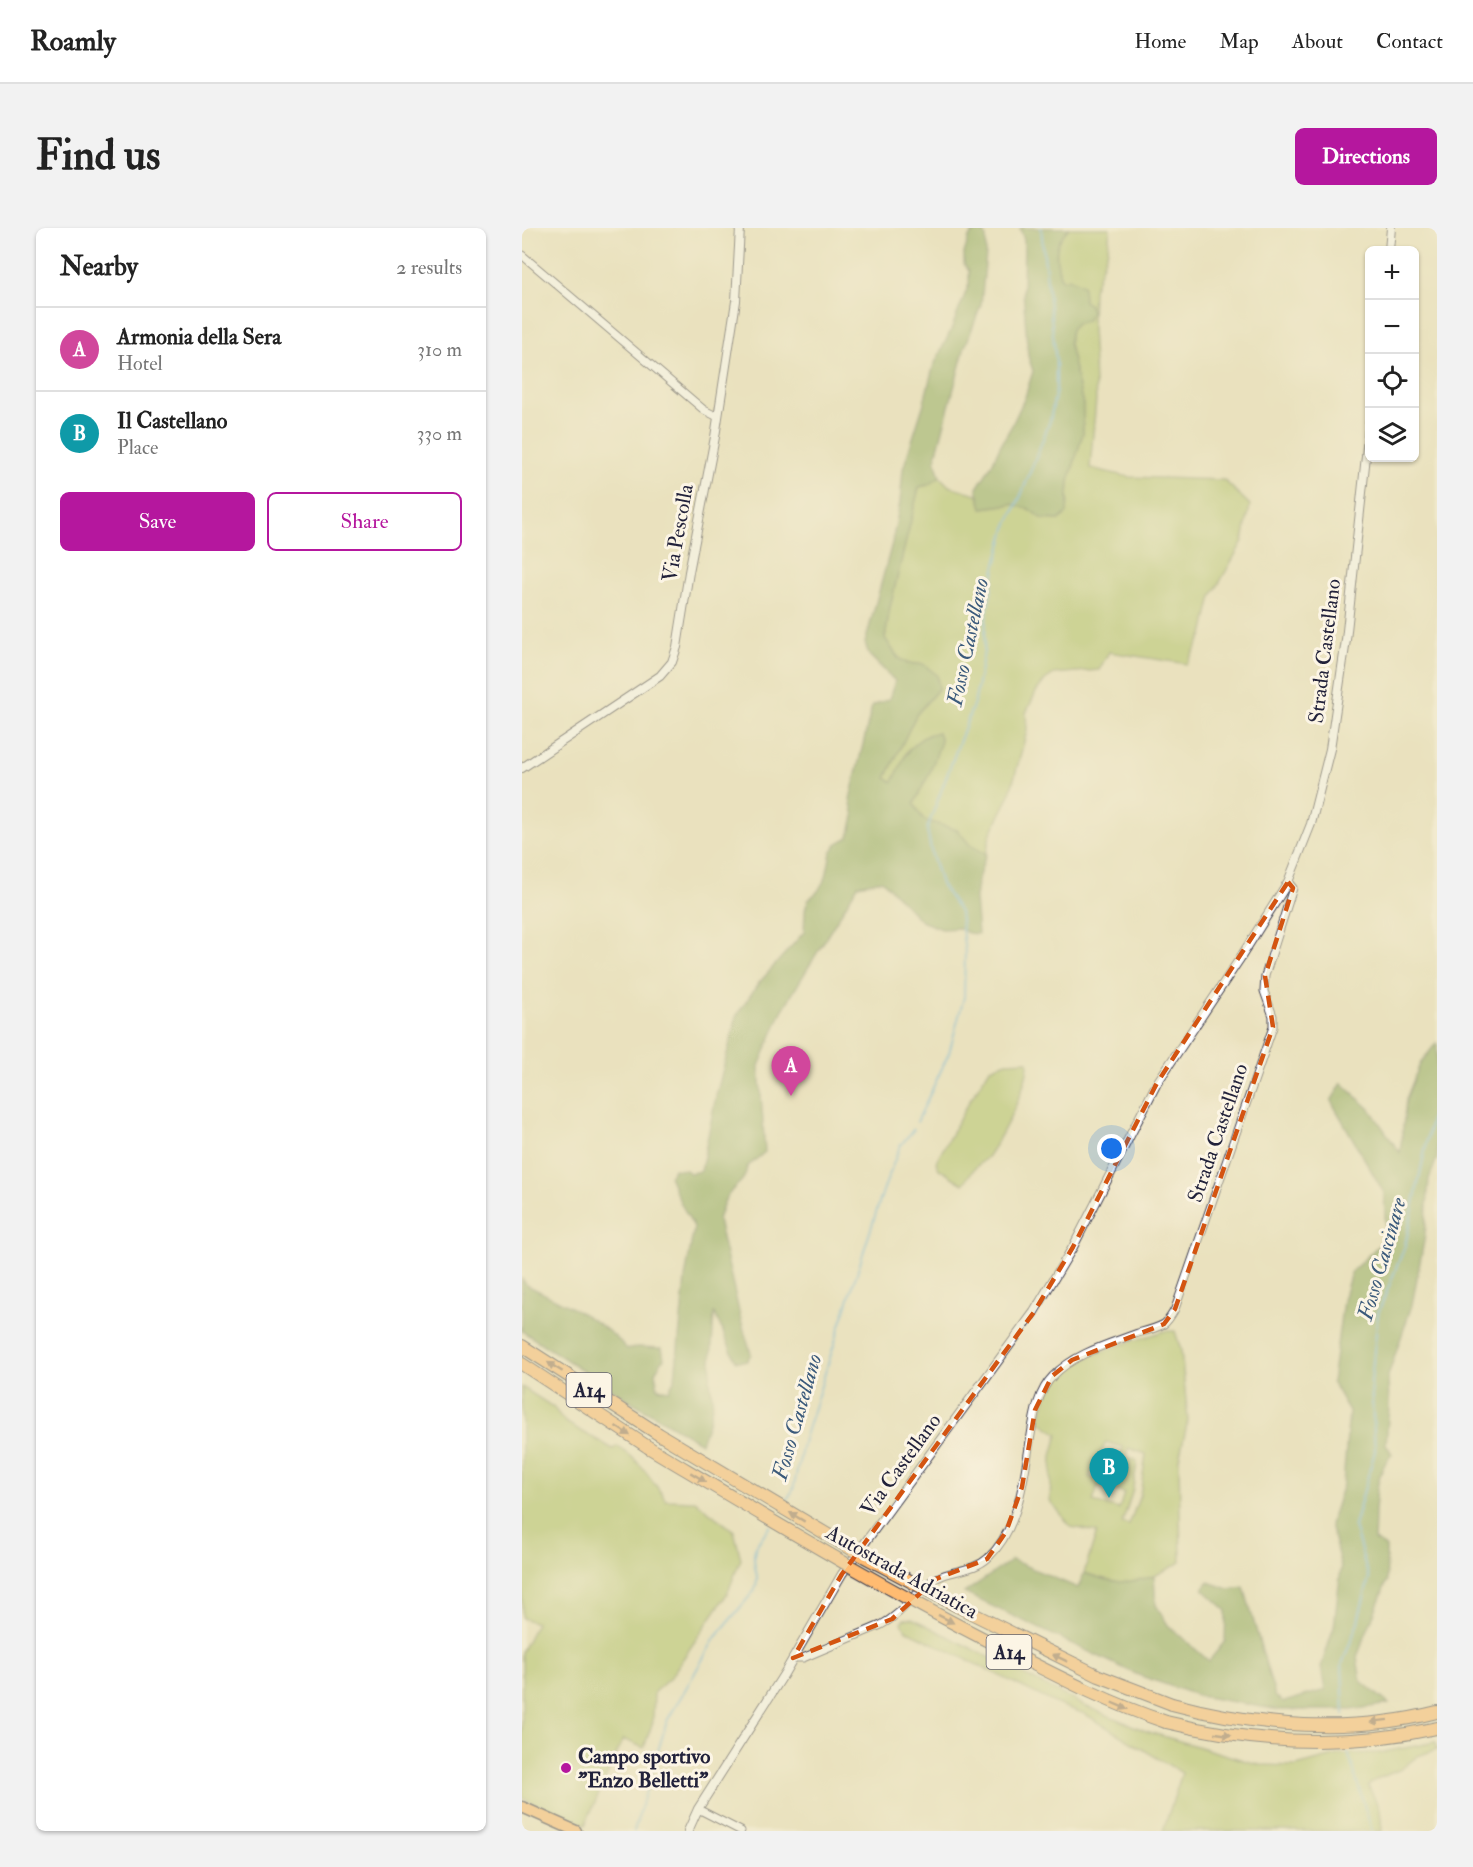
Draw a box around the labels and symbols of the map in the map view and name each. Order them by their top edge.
street label: Via Pescolla [656,482,700,584]
water label: Fosso Castellano [941,575,995,709]
street label: Strada Castellano [1303,577,1347,725]
pin: A [772,1046,810,1096]
street label: Strada Castellano [1182,1060,1254,1206]
your location [1097,1134,1126,1163]
water label: Fosso Cascinare [1351,1194,1413,1324]
water label: Fosso Castellano [765,1350,828,1484]
one-way arrow [547,1362,563,1373]
road number: A14 [566,1373,612,1407]
street label: Via Castellano [855,1408,947,1522]
one-way arrow [615,1426,632,1437]
pin: B [1090,1448,1128,1498]
one-way arrow [690,1472,707,1482]
one-way arrow [789,1511,805,1522]
street label: Autostrada Adriatica [820,1519,983,1625]
one-way arrow [937,1615,954,1624]
road number: A14 [986,1635,1032,1669]
one-way arrow [1051,1653,1068,1662]
one-way arrow [1112,1701,1130,1711]
one-way arrow [1370,1716,1389,1726]
one-way arrow [1214,1729,1233,1739]
place label: Campo sportivo "Enzo Belletti" [578,1743,710,1794]
marker: Campo sportivo "Enzo Belletti" [559,1761,573,1775]

